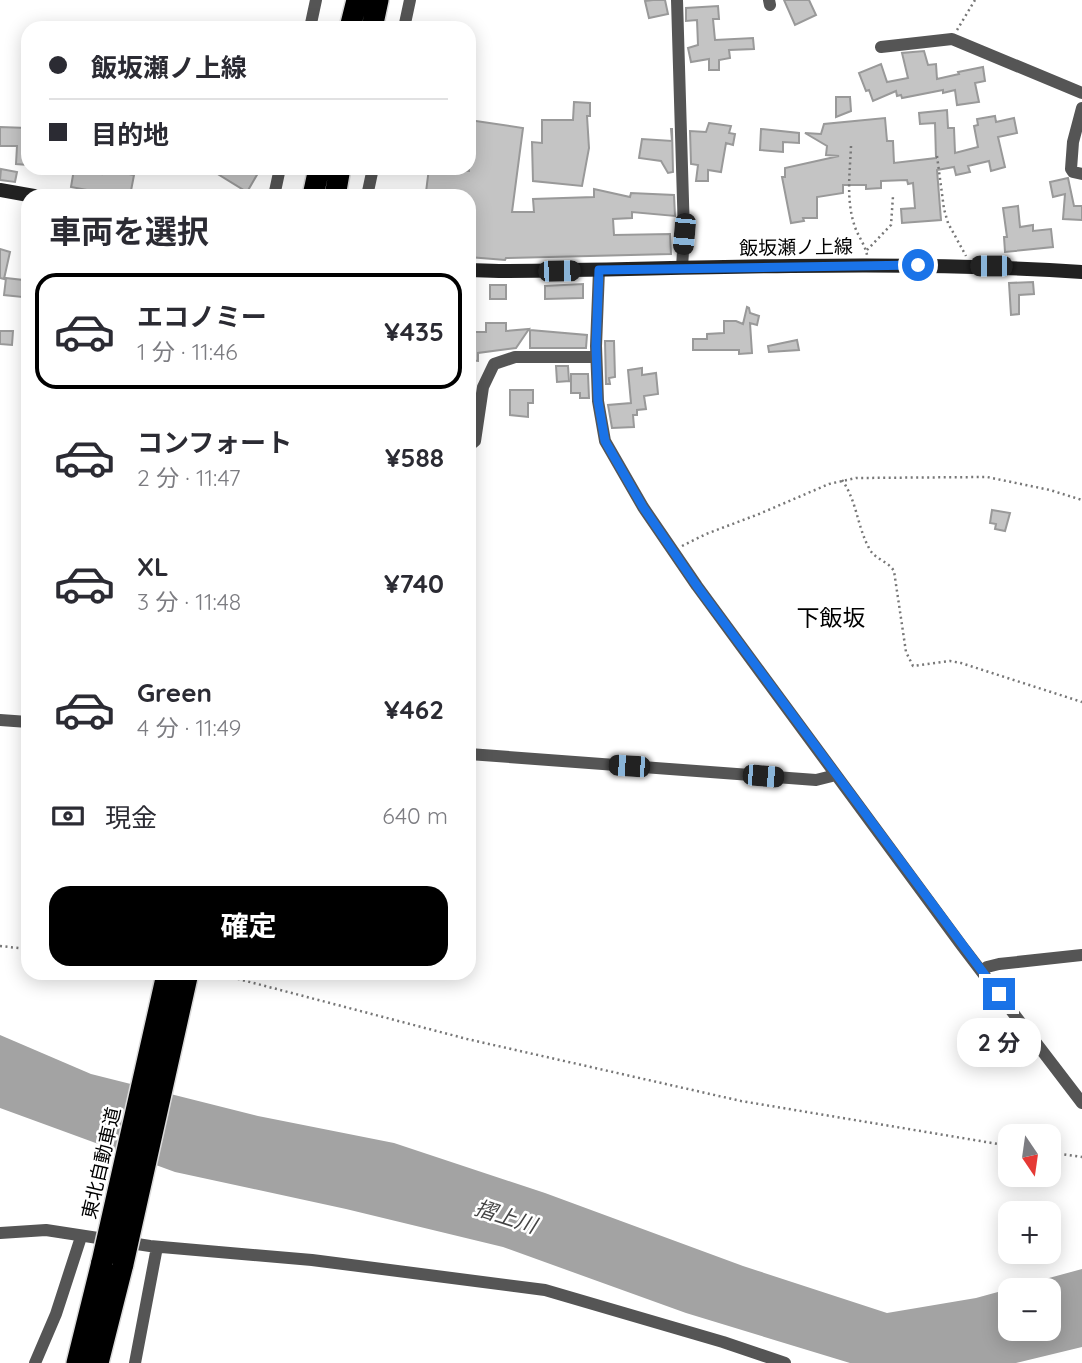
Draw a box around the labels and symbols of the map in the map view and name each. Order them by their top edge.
car [672,212,697,256]
street label: 飯坂瀬ノ上線 [739,234,853,260]
route start [902,249,934,281]
car [971,256,1013,277]
car [538,260,581,282]
district label: 下飯坂 [797,603,866,632]
car [608,754,651,778]
car [742,764,785,788]
route end [983,978,1015,1010]
callout: 2 分 [957,1018,1041,1068]
street label: 東北自動車道 [76,1105,126,1221]
north arrow [998,1124,1060,1186]
water label: 摺上川 [472,1194,542,1239]

